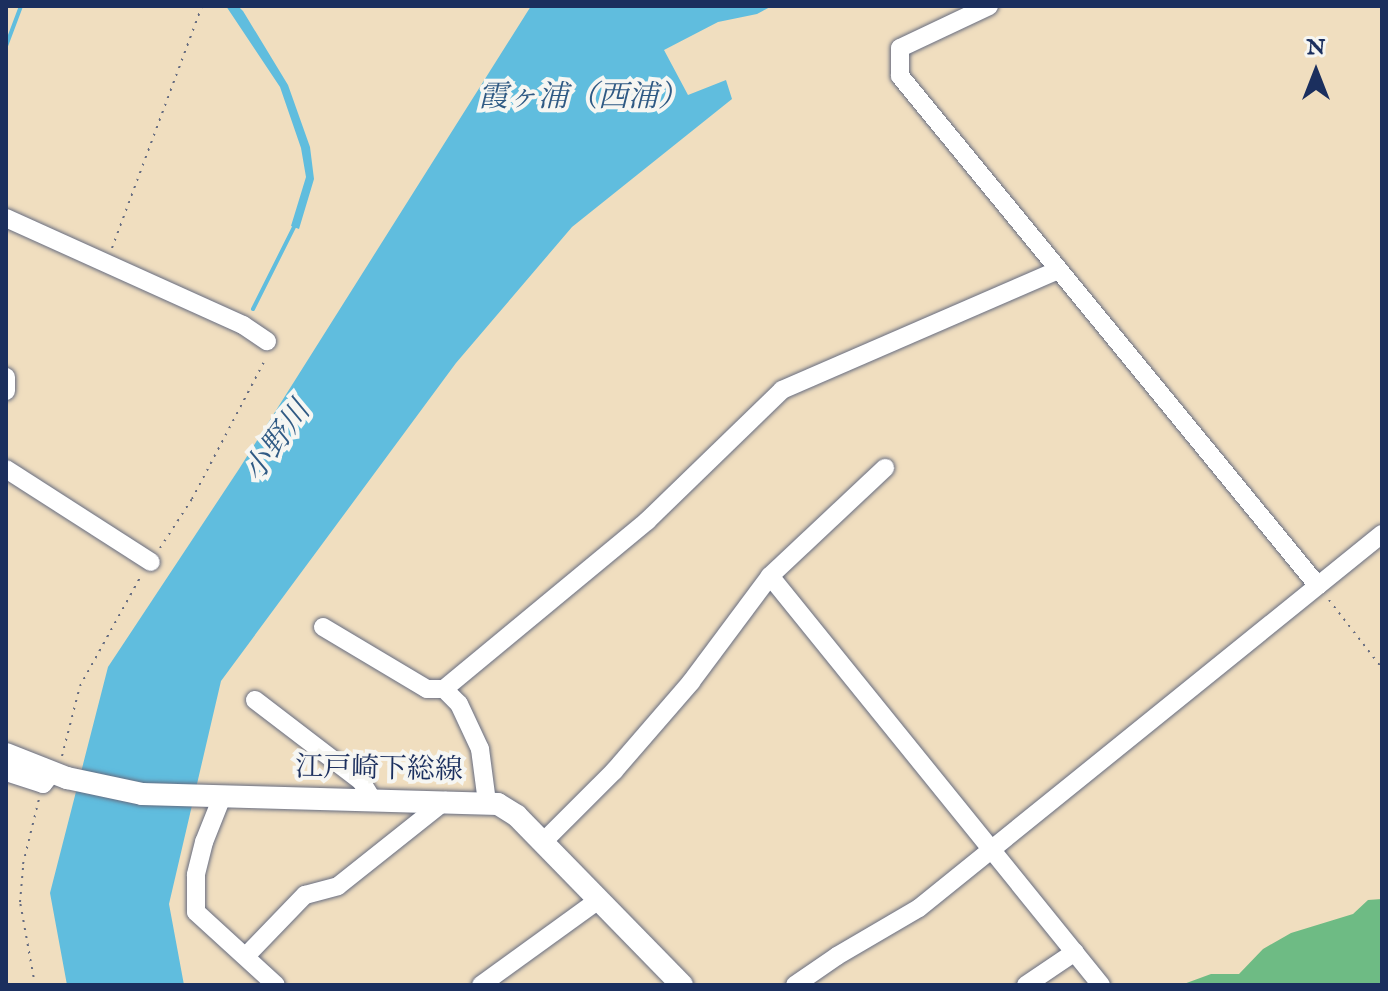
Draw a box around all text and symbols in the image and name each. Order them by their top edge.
north arrow [1276,32,1356,112]
text: N [1306,34,1326,62]
water label: 霞ヶ浦（西浦） [478,80,688,116]
water label: 小野川 [237,395,319,489]
street label: 江戸崎下総線 [295,752,463,788]

